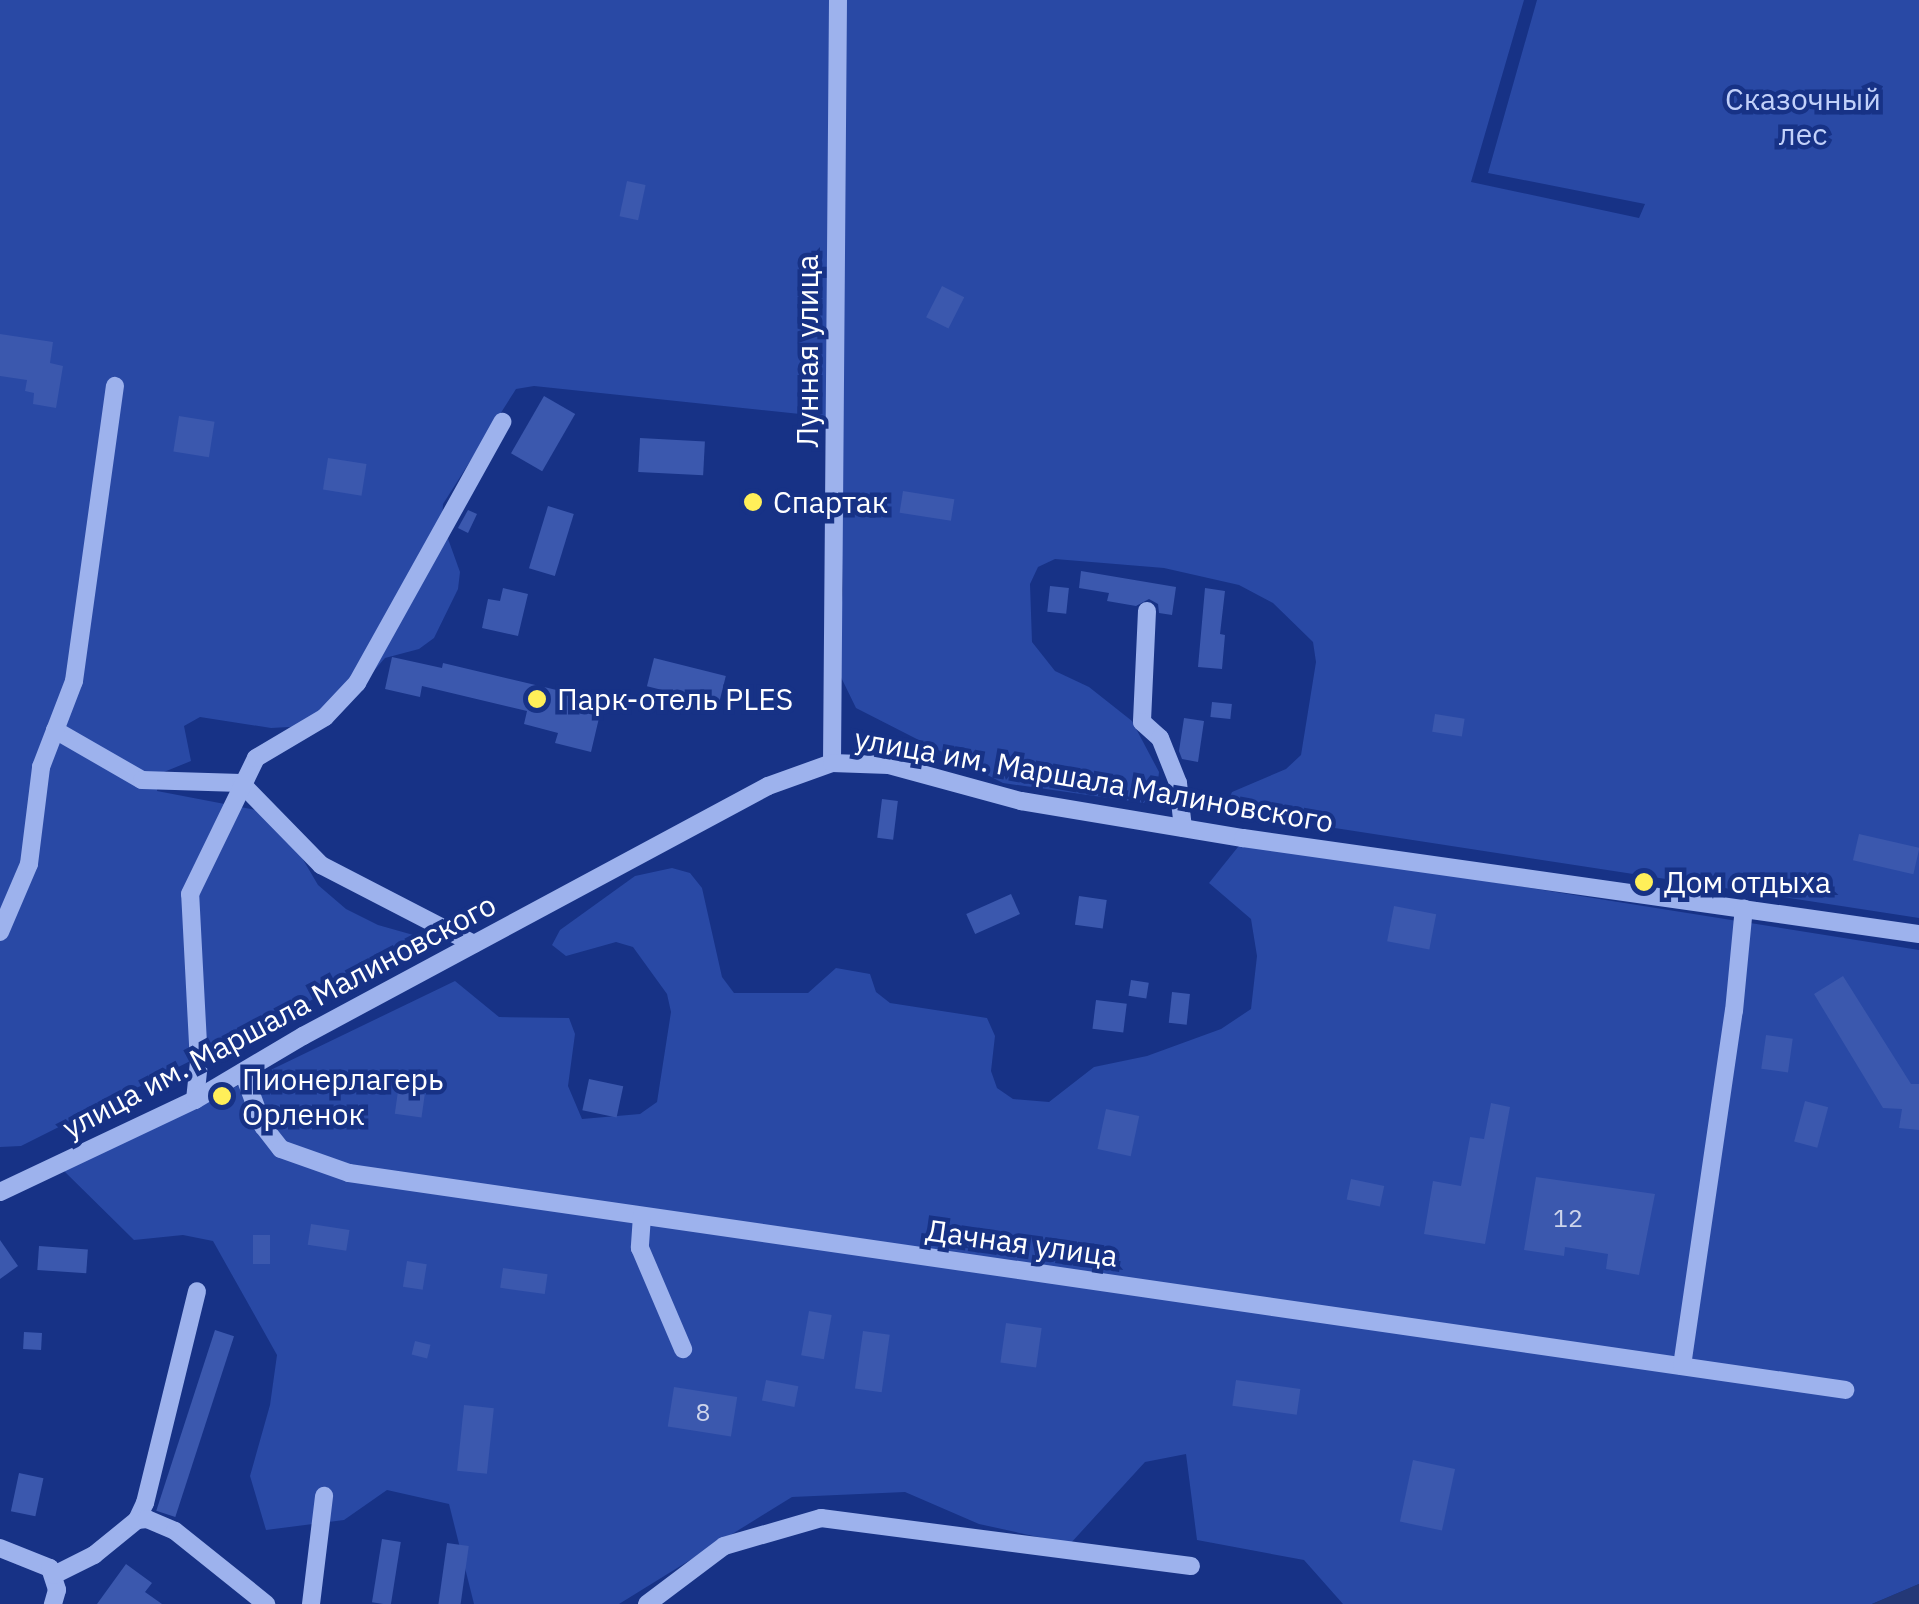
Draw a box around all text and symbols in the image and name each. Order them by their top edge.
park label: Сказочный лес [1725,81,1881,152]
street label: Лунная улица [789,254,825,448]
place label: Спартак [773,484,888,520]
marker: Спартак [742,491,764,513]
place label: Парк-отель PLES [557,681,793,717]
marker: Парк-отель PLES [526,688,548,710]
street label: улица им. Маршала Малиновского [852,720,1336,840]
place label: Дом отдыха [1664,864,1831,900]
marker: Дом отдыха [1633,871,1655,893]
street label: улица им. Маршала Малиновского [56,886,502,1146]
place label: Пионерлагерь Орленок [242,1061,444,1132]
marker: Пионерлагерь Орленок [211,1085,233,1107]
house number: 12 [1553,1203,1583,1233]
street label: Дачная улица [924,1212,1120,1274]
house number: 8 [696,1397,710,1427]

